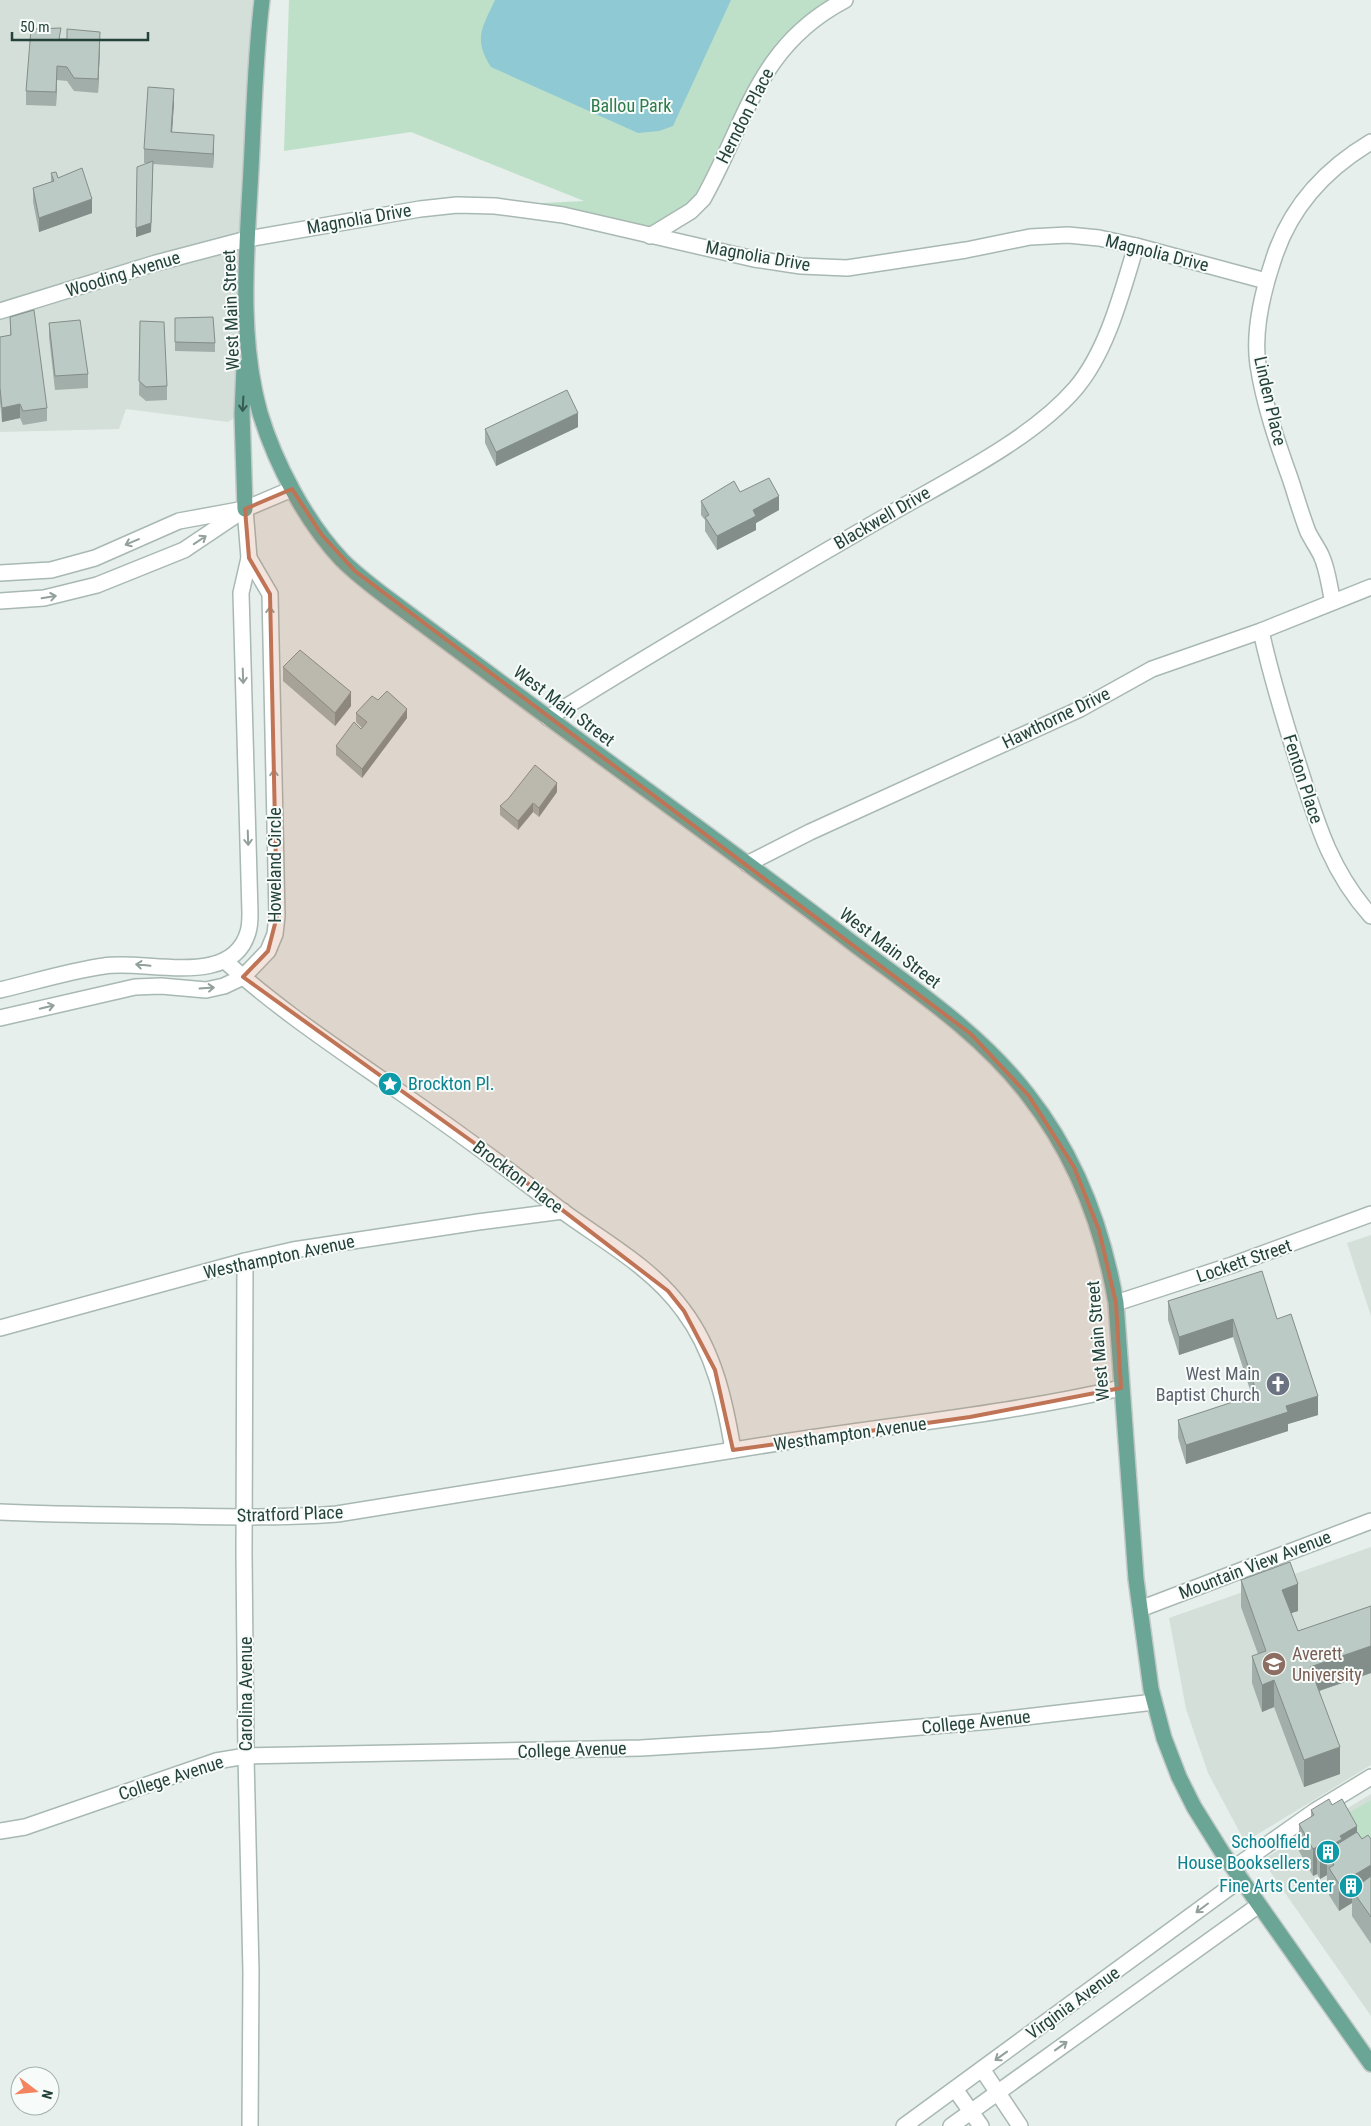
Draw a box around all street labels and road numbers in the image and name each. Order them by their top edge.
street label: Herndon Place [712,65,778,167]
street label: Magnolia Drive [305,199,413,238]
street label: Magnolia Drive [1103,230,1211,275]
street label: Magnolia Drive [704,236,812,275]
street label: Wooding Avenue [63,246,182,301]
street label: West Main Street [218,249,243,371]
street label: Linden Place [1250,354,1291,448]
street label: Blackwell Drive [830,482,934,554]
street label: West Main Street [510,661,619,750]
street label: Hawthorne Drive [998,682,1113,753]
street label: Fenton Place [1279,732,1328,826]
street label: Howeland Circle [264,807,285,923]
street label: West Main Street [836,903,945,992]
street label: Brockton Place [469,1136,567,1217]
street label: Westhampton Avenue [201,1230,356,1283]
street label: Lockett Street [1193,1234,1294,1287]
street label: West Main Street [1082,1280,1113,1402]
street label: Westhampton Avenue [772,1412,928,1455]
street label: Stratford Place [236,1501,343,1526]
street label: Mountain View Avenue [1176,1526,1334,1603]
street label: Carolina Avenue [235,1637,256,1751]
street label: College Avenue [921,1705,1031,1738]
street label: College Avenue [517,1737,627,1762]
street label: College Avenue [116,1751,226,1804]
street label: Virginia Avenue [1022,1962,1123,2043]

